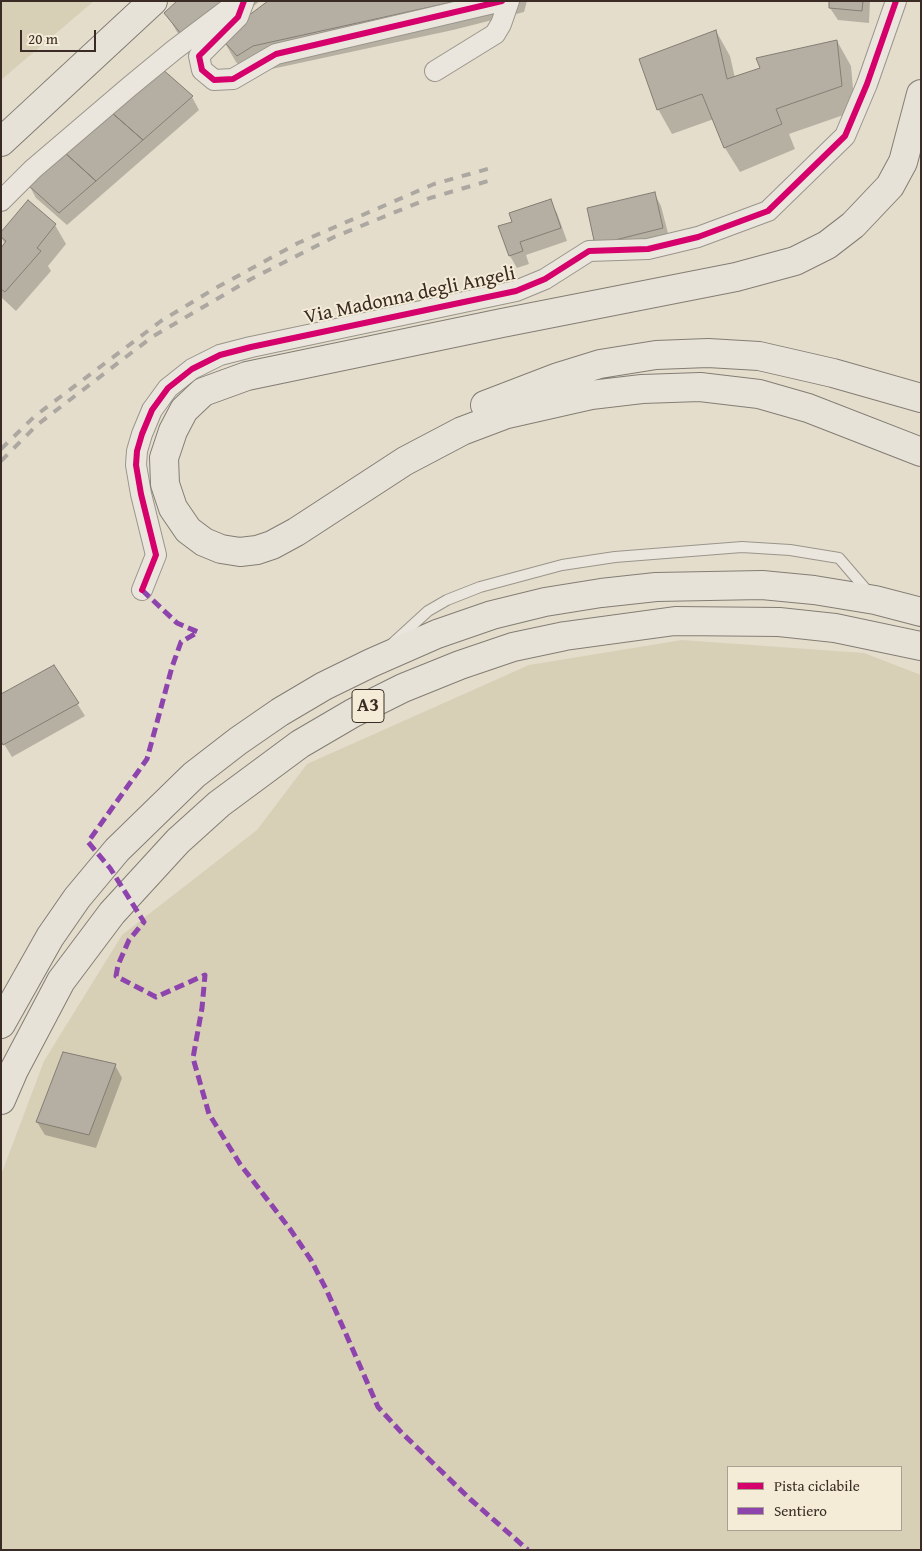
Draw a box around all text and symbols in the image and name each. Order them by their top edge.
scale bar [22,20,99,52]
text: 20 m [28,28,58,49]
street label: Via Madonna degli Angeli [302,262,518,330]
road number: A3 [352,689,384,722]
legend [727,1466,902,1531]
text: Pista ciclabile [774,1475,860,1496]
text: Sentiero [774,1500,827,1521]

